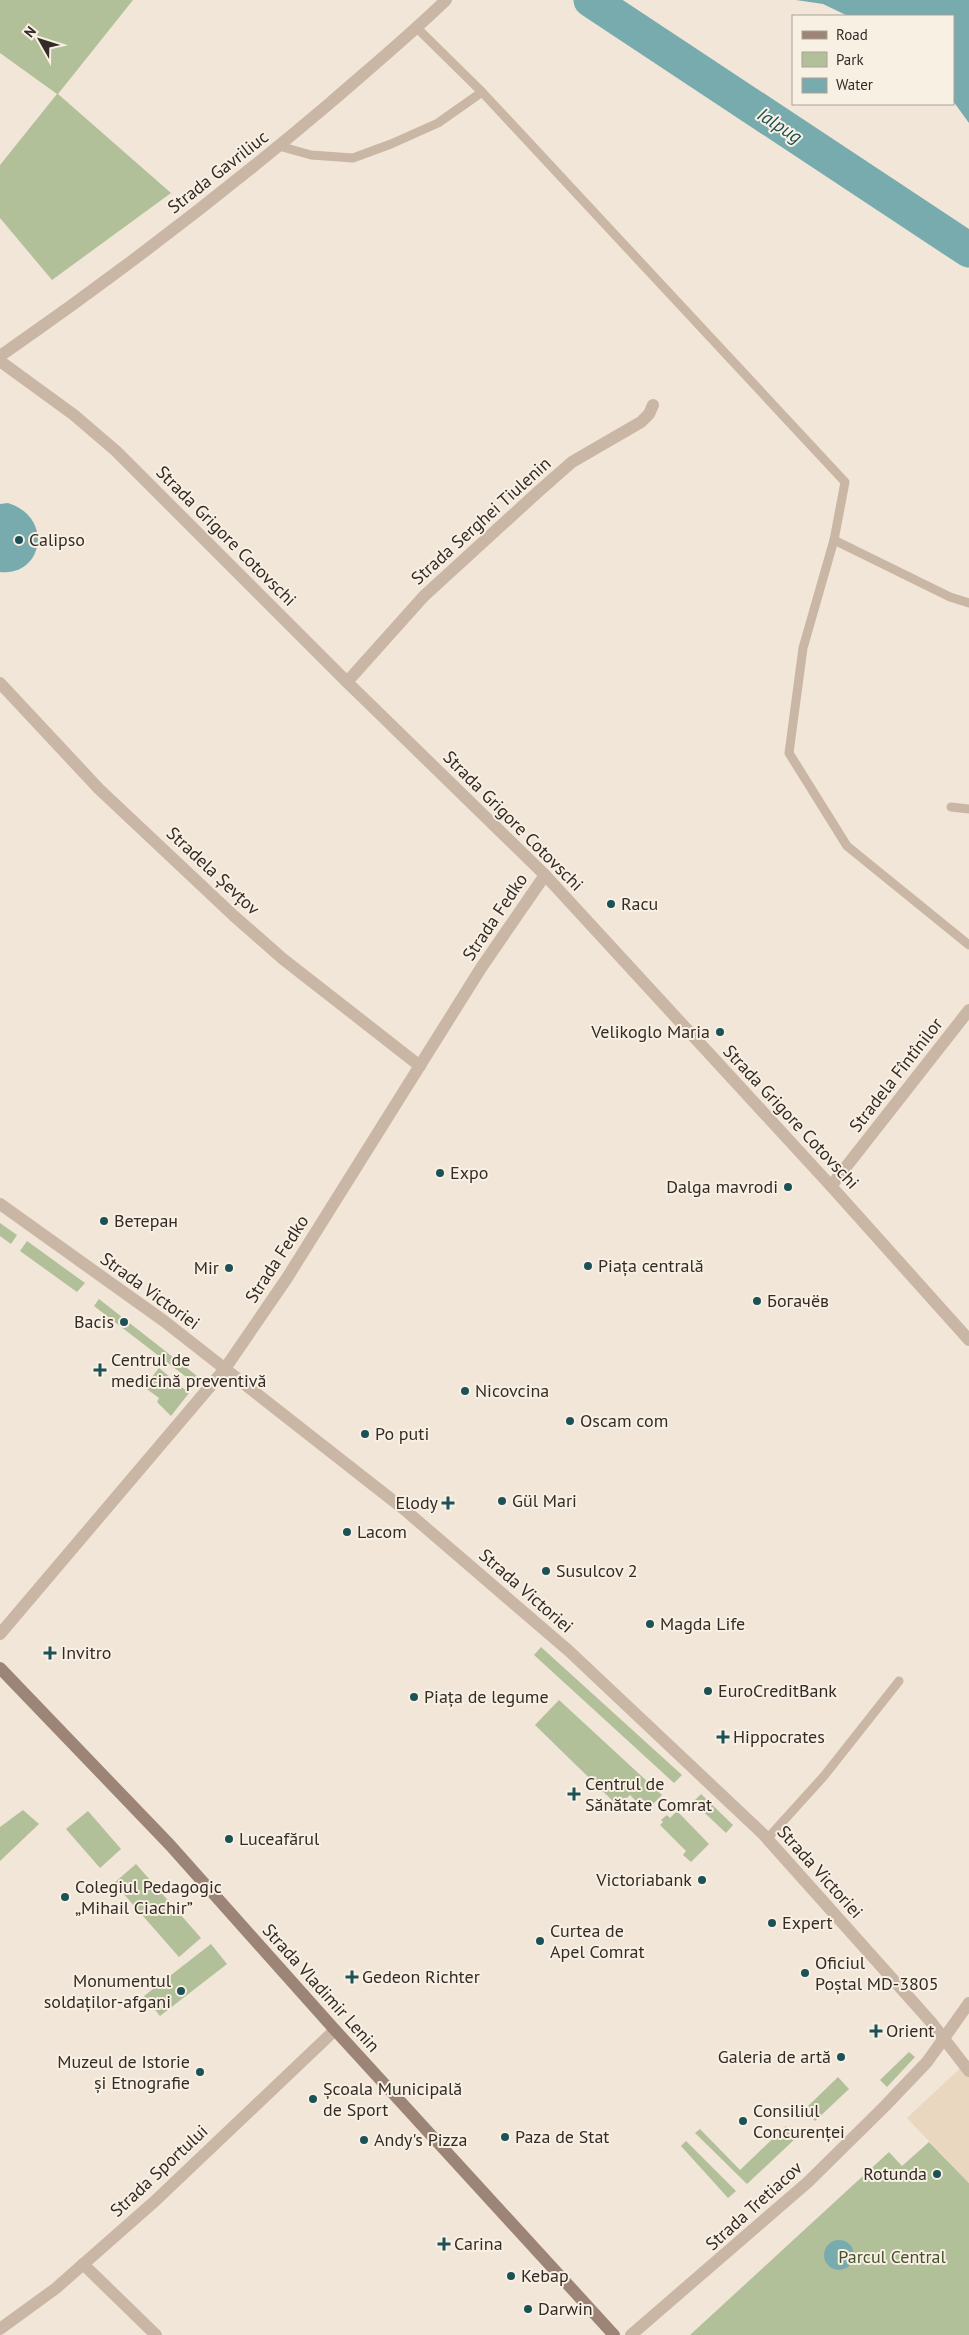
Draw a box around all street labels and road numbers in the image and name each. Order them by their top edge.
street label: Strada Gavriliuc [163,125,273,218]
street label: Strada Serghei Tiulenin [406,452,555,589]
street label: Strada Grigore Cotovschi [151,461,301,611]
street label: Strada Grigore Cotovschi [438,746,588,896]
street label: Stradela Șevțov [162,821,265,920]
street label: Strada Fedko [457,869,532,965]
street label: Stradela Fîntînilor [844,1013,947,1137]
street label: Strada Grigore Cotovschi [718,1040,864,1194]
street label: Strada Fedko [240,1210,314,1307]
street label: Strada Victoriei [96,1247,204,1334]
street label: Strada Victoriei [475,1543,578,1638]
street label: Strada Victoriei [773,1820,868,1923]
street label: Strada Vladimir Lenin [258,1919,385,2057]
street label: Strada Sportului [105,2119,212,2222]
street label: Strada Tretiacov [700,2156,807,2255]

